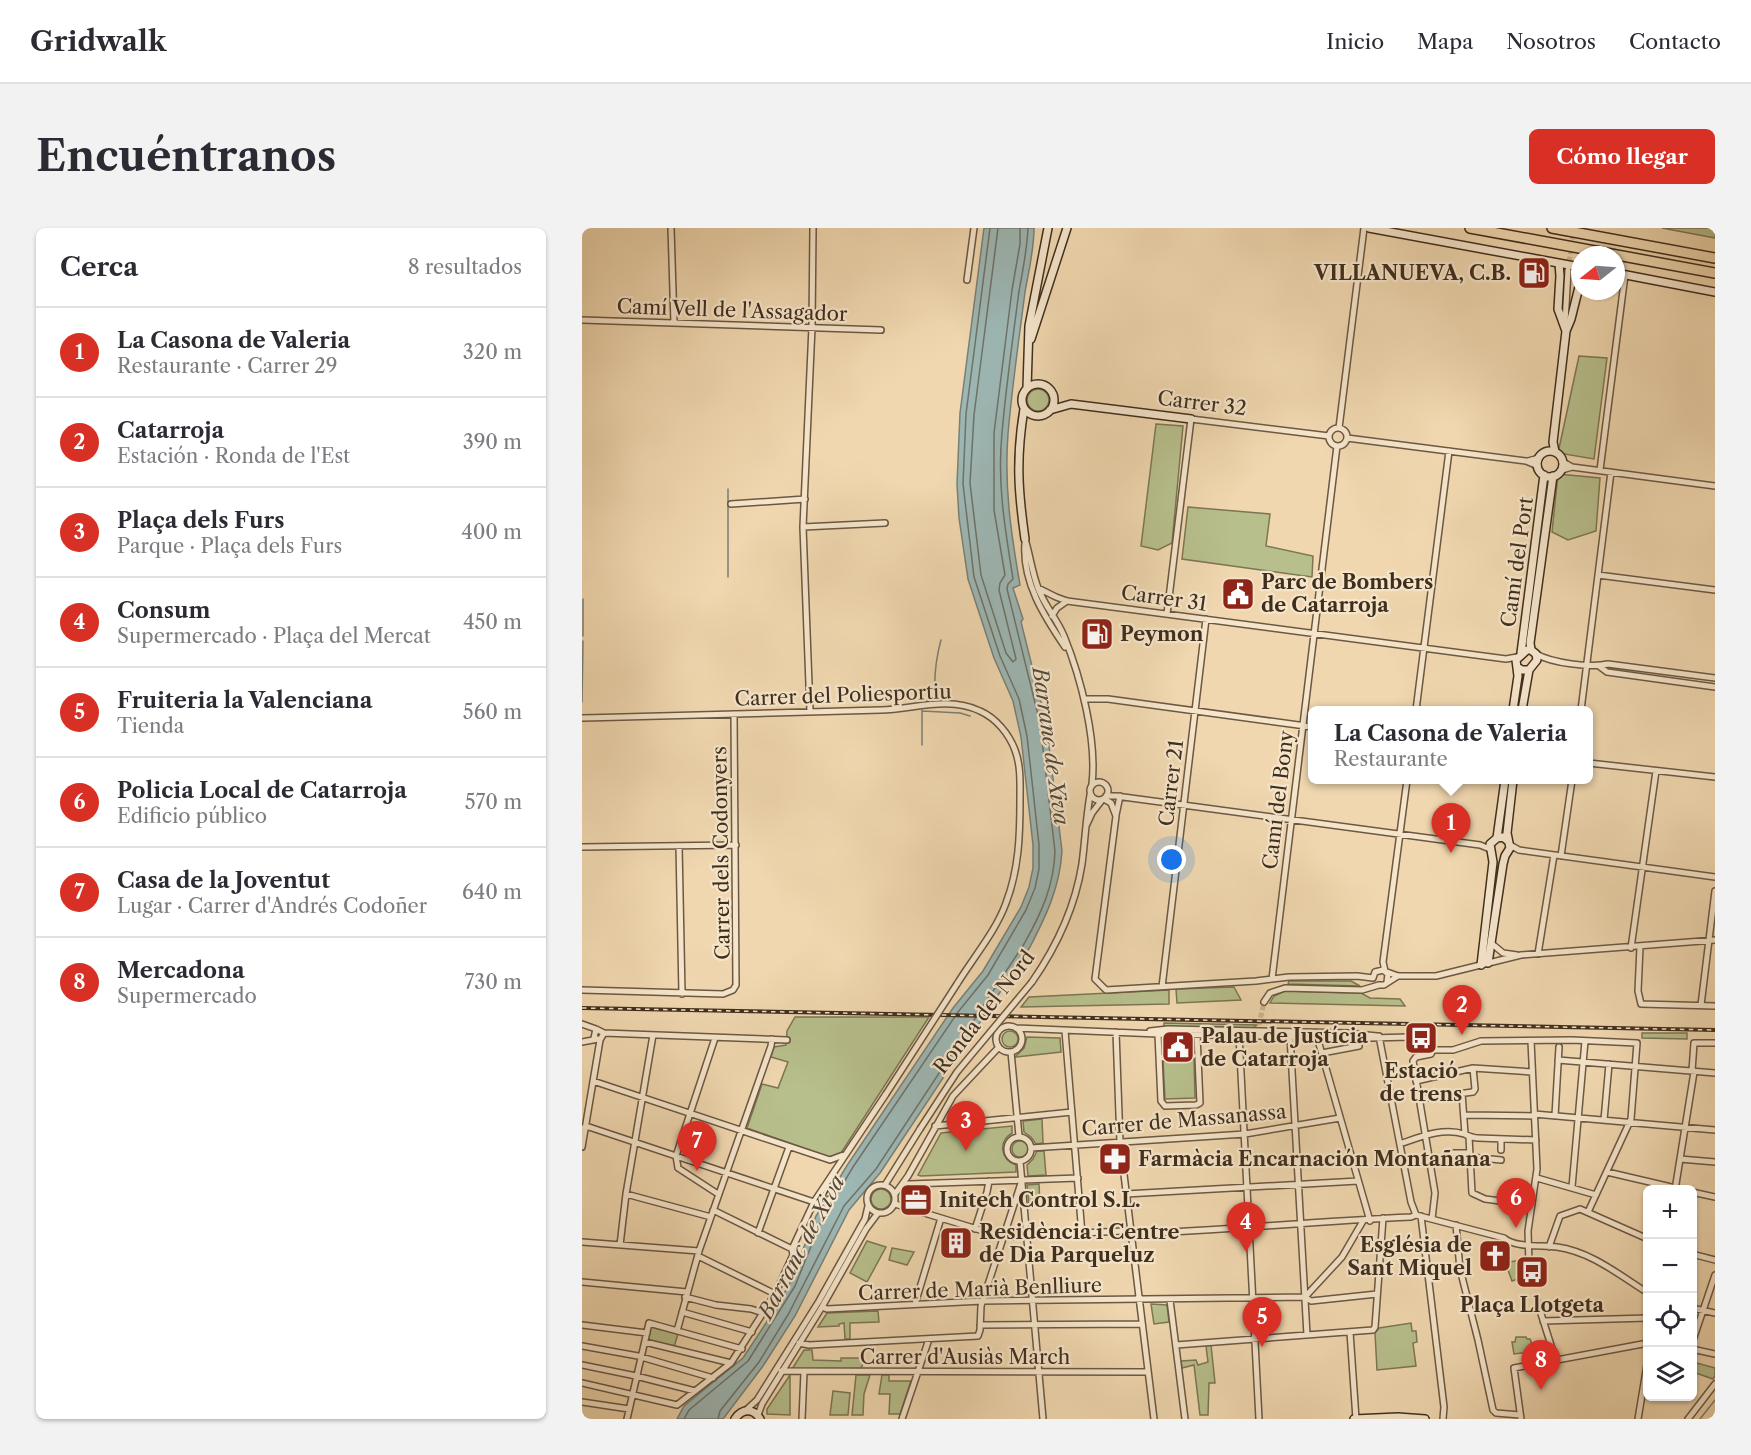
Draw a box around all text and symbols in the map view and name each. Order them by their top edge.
text: Gridwalk [30,24,166,58]
text: Inicio [1326,29,1384,54]
text: Mapa [1417,29,1473,54]
text: Nosotros [1506,29,1596,54]
text: Contacto [1629,29,1721,54]
button: Cómo llegar [1529,129,1715,184]
text: Encuéntranos [36,130,336,182]
north arrow [1571,246,1625,300]
text: Cerca [60,251,138,283]
text: 8 resultados [408,255,522,279]
fuel station icon: VILLANUEVA, C.B. [1516,255,1552,291]
place label: VILLANUEVA, C.B. [1313,261,1511,285]
street label: Camí Vell de l'Assagador [616,294,848,326]
text: La Casona de Valeria [117,327,350,354]
text: 1 [75,340,84,364]
text: 320 m [463,340,522,364]
text: Restaurante · Carrer 29 [117,354,338,378]
street label: Carrer 32 [1156,386,1248,420]
text: Catarroja [117,417,224,444]
text: 2 [74,430,85,454]
text: 390 m [463,430,522,454]
text: Estación · Ronda de l'Est [117,444,350,468]
street label: Camí del Port [1496,495,1538,629]
text: Plaça dels Furs [117,507,284,534]
text: 3 [74,520,85,544]
text: 400 m [461,520,522,544]
text: Parque · Plaça dels Furs [117,534,342,558]
place label: Parc de Bombers de Catarroja [1261,570,1433,617]
public building icon: Parc de Bombers de Catarroja [1220,576,1256,612]
street label: Carrer 31 [1119,580,1209,616]
text: Consum [117,597,210,624]
text: 4 [74,610,85,634]
text: 450 m [463,610,522,634]
fuel station icon: Peymon [1079,616,1115,652]
place label: Peymon [1120,622,1204,646]
text: Supermercado · Plaça del Mercat [117,624,431,648]
water label: Barranc de Xiva [1027,663,1075,827]
street label: Carrer del Poliesportiu [734,679,952,711]
text: Fruiteria la Valenciana [117,687,373,714]
text: 5 [74,700,85,724]
text: 560 m [463,700,522,724]
popup [1308,706,1593,784]
text: Tienda [117,714,184,738]
text: La Casona de Valeria [1334,720,1567,747]
street label: Camí del Bony [1258,728,1299,871]
street label: Carrer 21 [1154,738,1188,828]
street label: Carrer dels Codonyers [707,746,735,960]
text: Restaurante [1334,747,1448,771]
text: Policia Local de Catarroja [117,777,407,804]
text: 6 [74,790,85,814]
text: 570 m [465,790,522,814]
text: Edificio público [117,804,267,828]
pin: 1 [1432,804,1470,853]
your location [1157,845,1186,874]
text: Casa de la Joventut [117,867,330,894]
text: 7 [74,880,85,904]
text: 640 m [462,880,522,904]
text: Lugar · Carrer d'Andrés Codoñer [117,894,427,918]
street label: Ronda del Nord [928,945,1040,1079]
text: Mercadona [117,957,245,984]
text: 8 [73,970,86,994]
text: 730 m [465,970,522,994]
text: Supermercado [117,984,257,1008]
pin: 2 [1442,986,1482,1035]
bus stop icon: Estació de trens [1403,1020,1439,1056]
place label: Palau de Justícia de Catarroja [1201,1024,1369,1071]
public building icon: Palau de Justícia de Catarroja [1160,1029,1196,1065]
place label: Estació de trens [1380,1059,1462,1106]
street label: Carrer de Massanassa [1081,1099,1288,1141]
pin: 3 [946,1102,986,1151]
pin: 7 [678,1122,716,1171]
pharmacy icon: Farmàcia Encarnación Montañana [1097,1141,1133,1177]
place label: Farmàcia Encarnación Montañana [1138,1147,1491,1171]
water label: Barranc de Xiva [752,1170,850,1325]
pin: 6 [1496,1178,1536,1228]
office icon: Initech Control S.L. [898,1182,934,1218]
map controls [1643,1185,1697,1401]
button: + [1643,1185,1697,1239]
place label: Initech Control S.L. [939,1188,1141,1212]
pin: 4 [1226,1202,1266,1252]
place label: Residència i Centre de Dia Parqueluz [979,1220,1180,1267]
building icon: Residència i Centre de Dia Parqueluz [938,1225,974,1261]
place label: Església de Sant Miquel [1347,1233,1472,1280]
church icon: Església de Sant Miquel [1477,1238,1513,1274]
button: − [1643,1239,1697,1293]
bus stop icon: Plaça Llotgeta [1514,1254,1550,1290]
street label: Carrer de Marià Benlliure [858,1273,1102,1305]
place label: Plaça Llotgeta [1460,1293,1605,1317]
button: locate [1643,1293,1697,1347]
pin: 5 [1242,1298,1282,1347]
pin: 8 [1522,1340,1560,1390]
street label: Carrer d'Ausiàs March [860,1345,1071,1369]
button: layers [1643,1347,1697,1401]

